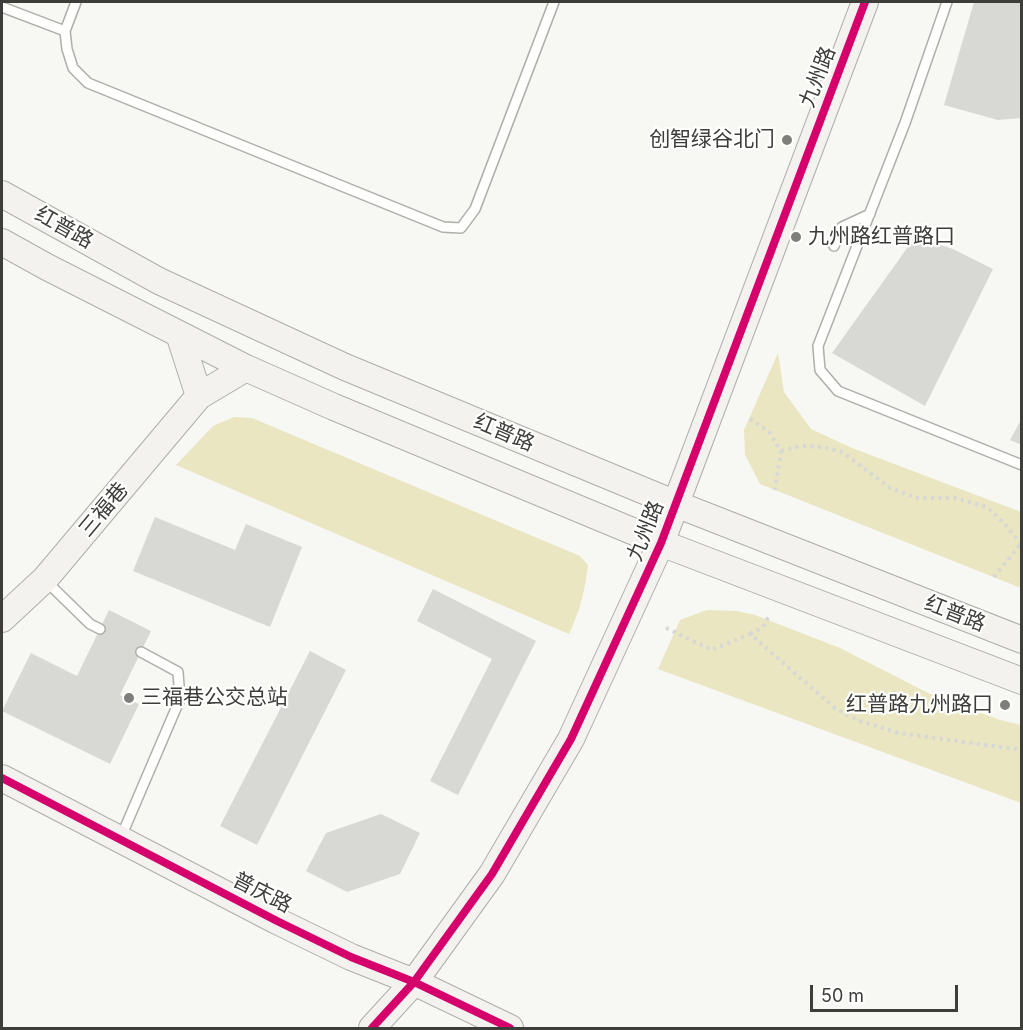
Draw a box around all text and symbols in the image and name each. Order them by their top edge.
street label: 九州路 [795,43,841,111]
place label: 创智绿谷北门 [649,127,775,153]
marker: 创智绿谷北门 [780,133,794,147]
street label: 红普路 [30,202,98,254]
place label: 九州路红普路口 [808,224,955,250]
marker: 九州路红普路口 [789,230,803,244]
street label: 红普路 [470,409,538,457]
street label: 三福巷 [74,478,134,542]
street label: 九州路 [623,497,669,565]
street label: 红普路 [921,591,989,637]
place label: 三福巷公交总站 [141,685,288,711]
marker: 三福巷公交总站 [122,691,136,705]
place label: 红普路九州路口 [846,692,993,718]
marker: 红普路九州路口 [998,698,1012,712]
street label: 普庆路 [228,867,296,919]
scale bar [813,973,962,1011]
text: 50 m [821,985,864,1006]

